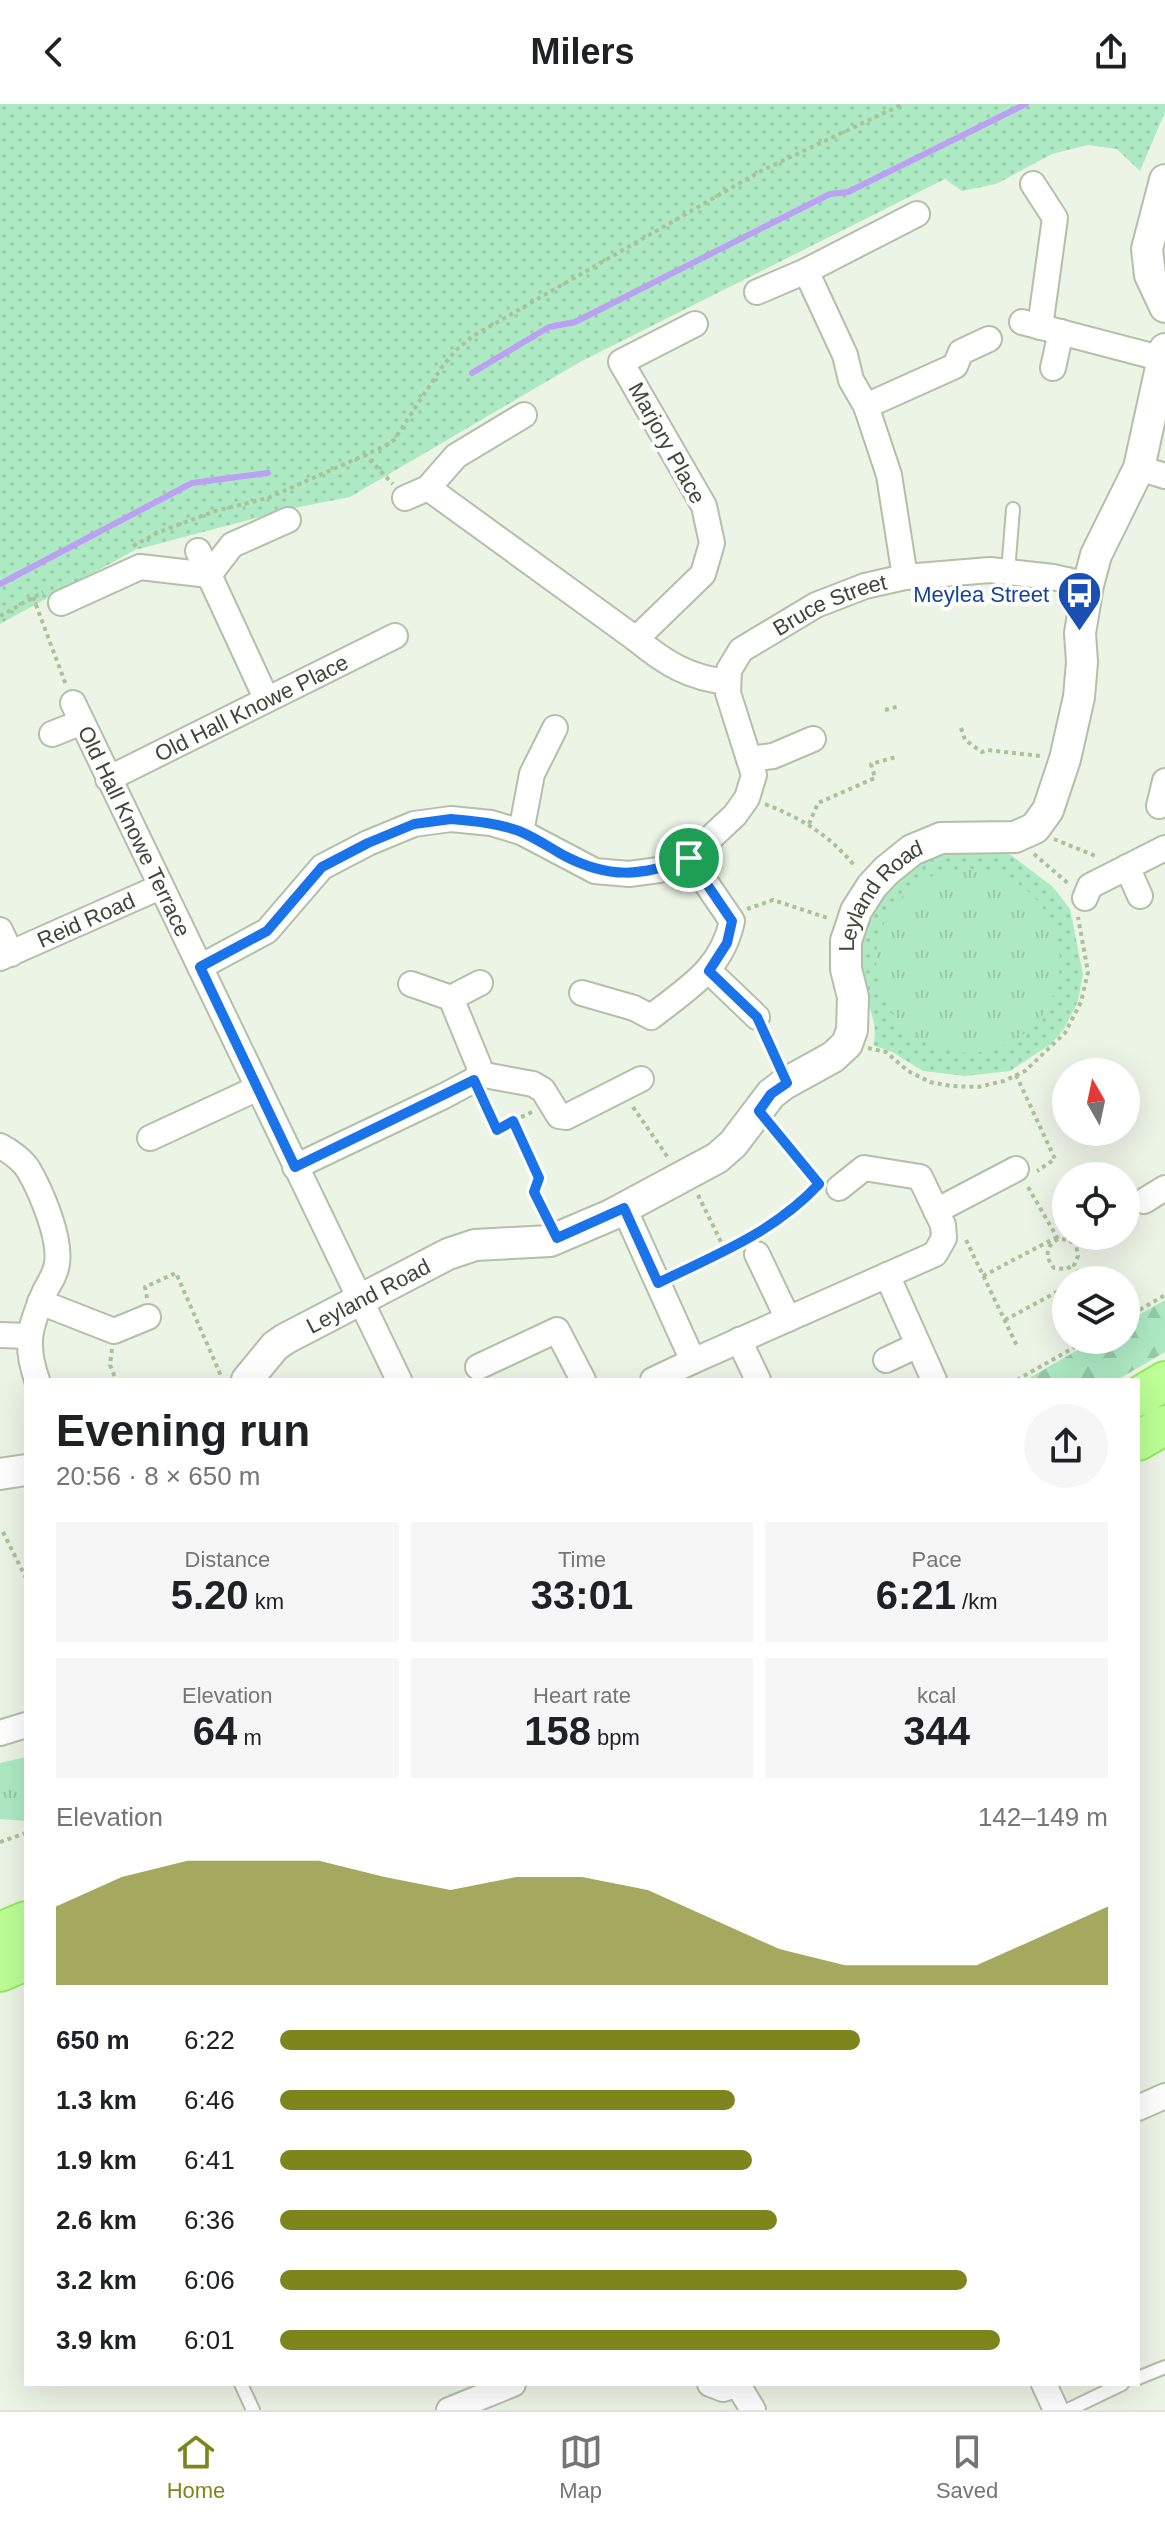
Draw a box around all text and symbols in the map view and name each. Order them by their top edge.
icon: back [32,30,76,74]
icon: share [1089,30,1133,74]
text: Milers [530,31,635,72]
street label: Marjory Place [623,378,711,508]
street label: Bruce Street [768,569,889,641]
bus stop icon: Meylea Street [1056,570,1104,633]
place label: Meylea Street [913,582,1049,607]
street label: Old Hall Knowe Place [150,649,352,766]
street label: Old Hall Knowe Terrace [73,722,196,940]
pin [655,824,723,892]
street label: Leyland Road [834,835,926,952]
icon: arrive [667,836,711,880]
street label: Reid Road [33,887,139,952]
north arrow [1052,1058,1140,1146]
map controls [1052,1058,1140,1354]
button: locate [1052,1162,1140,1250]
street label: Leyland Road [302,1253,434,1338]
button: layers [1052,1266,1140,1354]
button: share [1024,1404,1108,1488]
text: Evening run [56,1406,310,1455]
text: 20:56 · 8 × 650 m [56,1461,261,1491]
text: Distance [185,1547,270,1572]
text: Time [558,1547,606,1572]
text: Pace [912,1547,962,1572]
text: 5.20 [171,1573,249,1617]
text: 33:01 [531,1573,633,1617]
text: 6:21 [876,1573,956,1617]
text: km [249,1589,284,1614]
text: /km [956,1589,997,1614]
text: Elevation [182,1683,273,1708]
text: Heart rate [533,1683,631,1708]
text: kcal [917,1683,956,1708]
text: 64 [193,1709,237,1753]
text: 158 [524,1709,591,1753]
text: 344 [903,1709,970,1753]
text: m [237,1725,262,1750]
text: bpm [591,1725,640,1750]
text: Elevation [56,1802,163,1832]
text: 142–149 m [978,1802,1108,1832]
text: 650 m [56,2025,130,2055]
text: 6:22 [184,2025,235,2055]
text: 1.3 km [56,2085,137,2115]
text: 6:46 [184,2085,235,2115]
text: 1.9 km [56,2145,137,2175]
text: 6:41 [184,2145,235,2175]
text: 2.6 km [56,2205,137,2235]
text: 6:36 [184,2205,235,2235]
text: 3.2 km [56,2265,137,2295]
text: 6:06 [184,2265,235,2295]
text: 3.9 km [56,2325,137,2355]
text: 6:01 [184,2325,235,2355]
tab: Home [167,2430,225,2504]
tab: Map [559,2430,603,2504]
tab: Saved [936,2430,998,2504]

